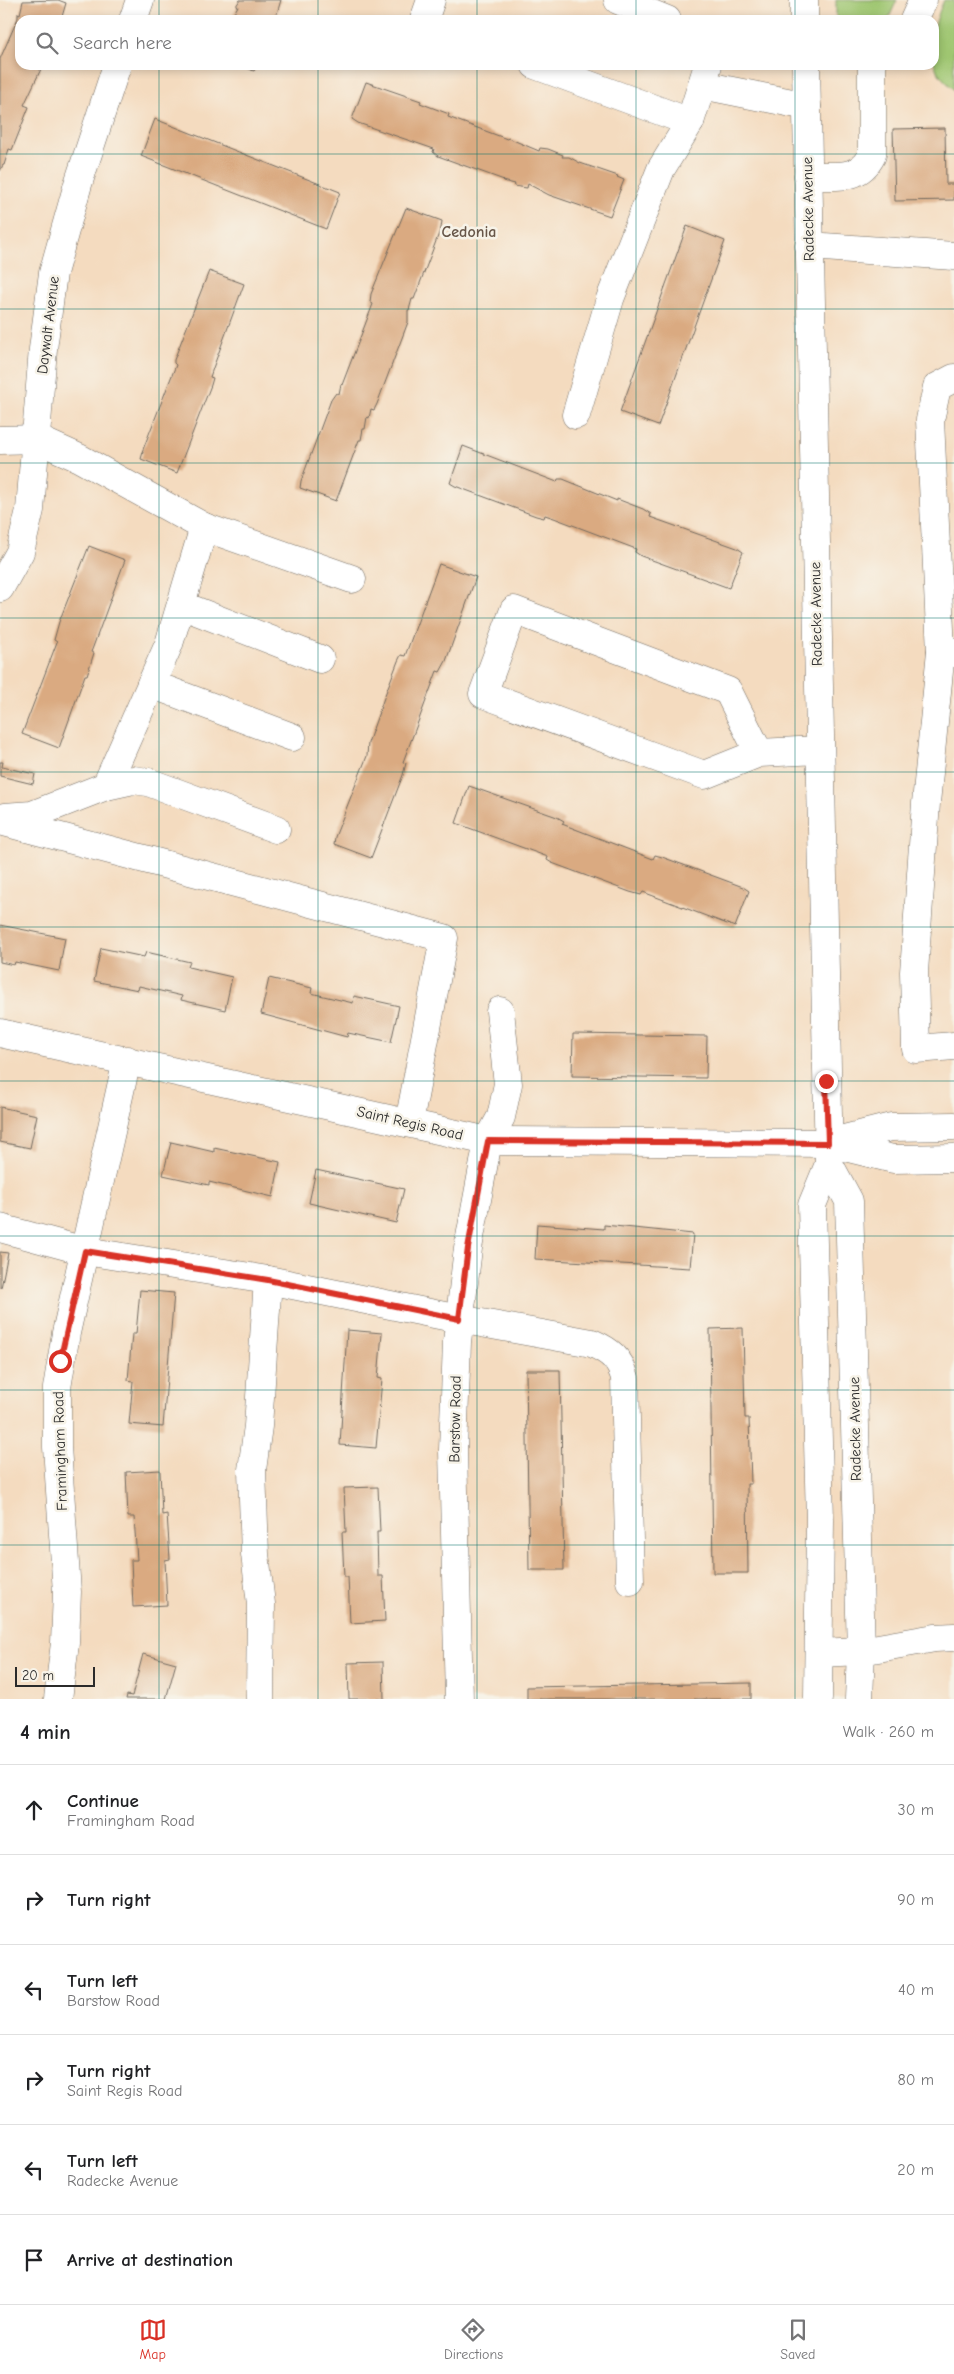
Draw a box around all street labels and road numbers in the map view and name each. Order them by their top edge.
street label: Radecke Avenue [798,156,818,261]
street label: Daywalt Avenue [33,275,63,375]
street label: Radecke Avenue [806,561,826,666]
street label: Saint Regis Road [355,1102,465,1144]
street label: Barstow Road [445,1375,465,1463]
street label: Radecke Avenue [845,1376,865,1481]
street label: Framingham Road [49,1391,71,1511]

